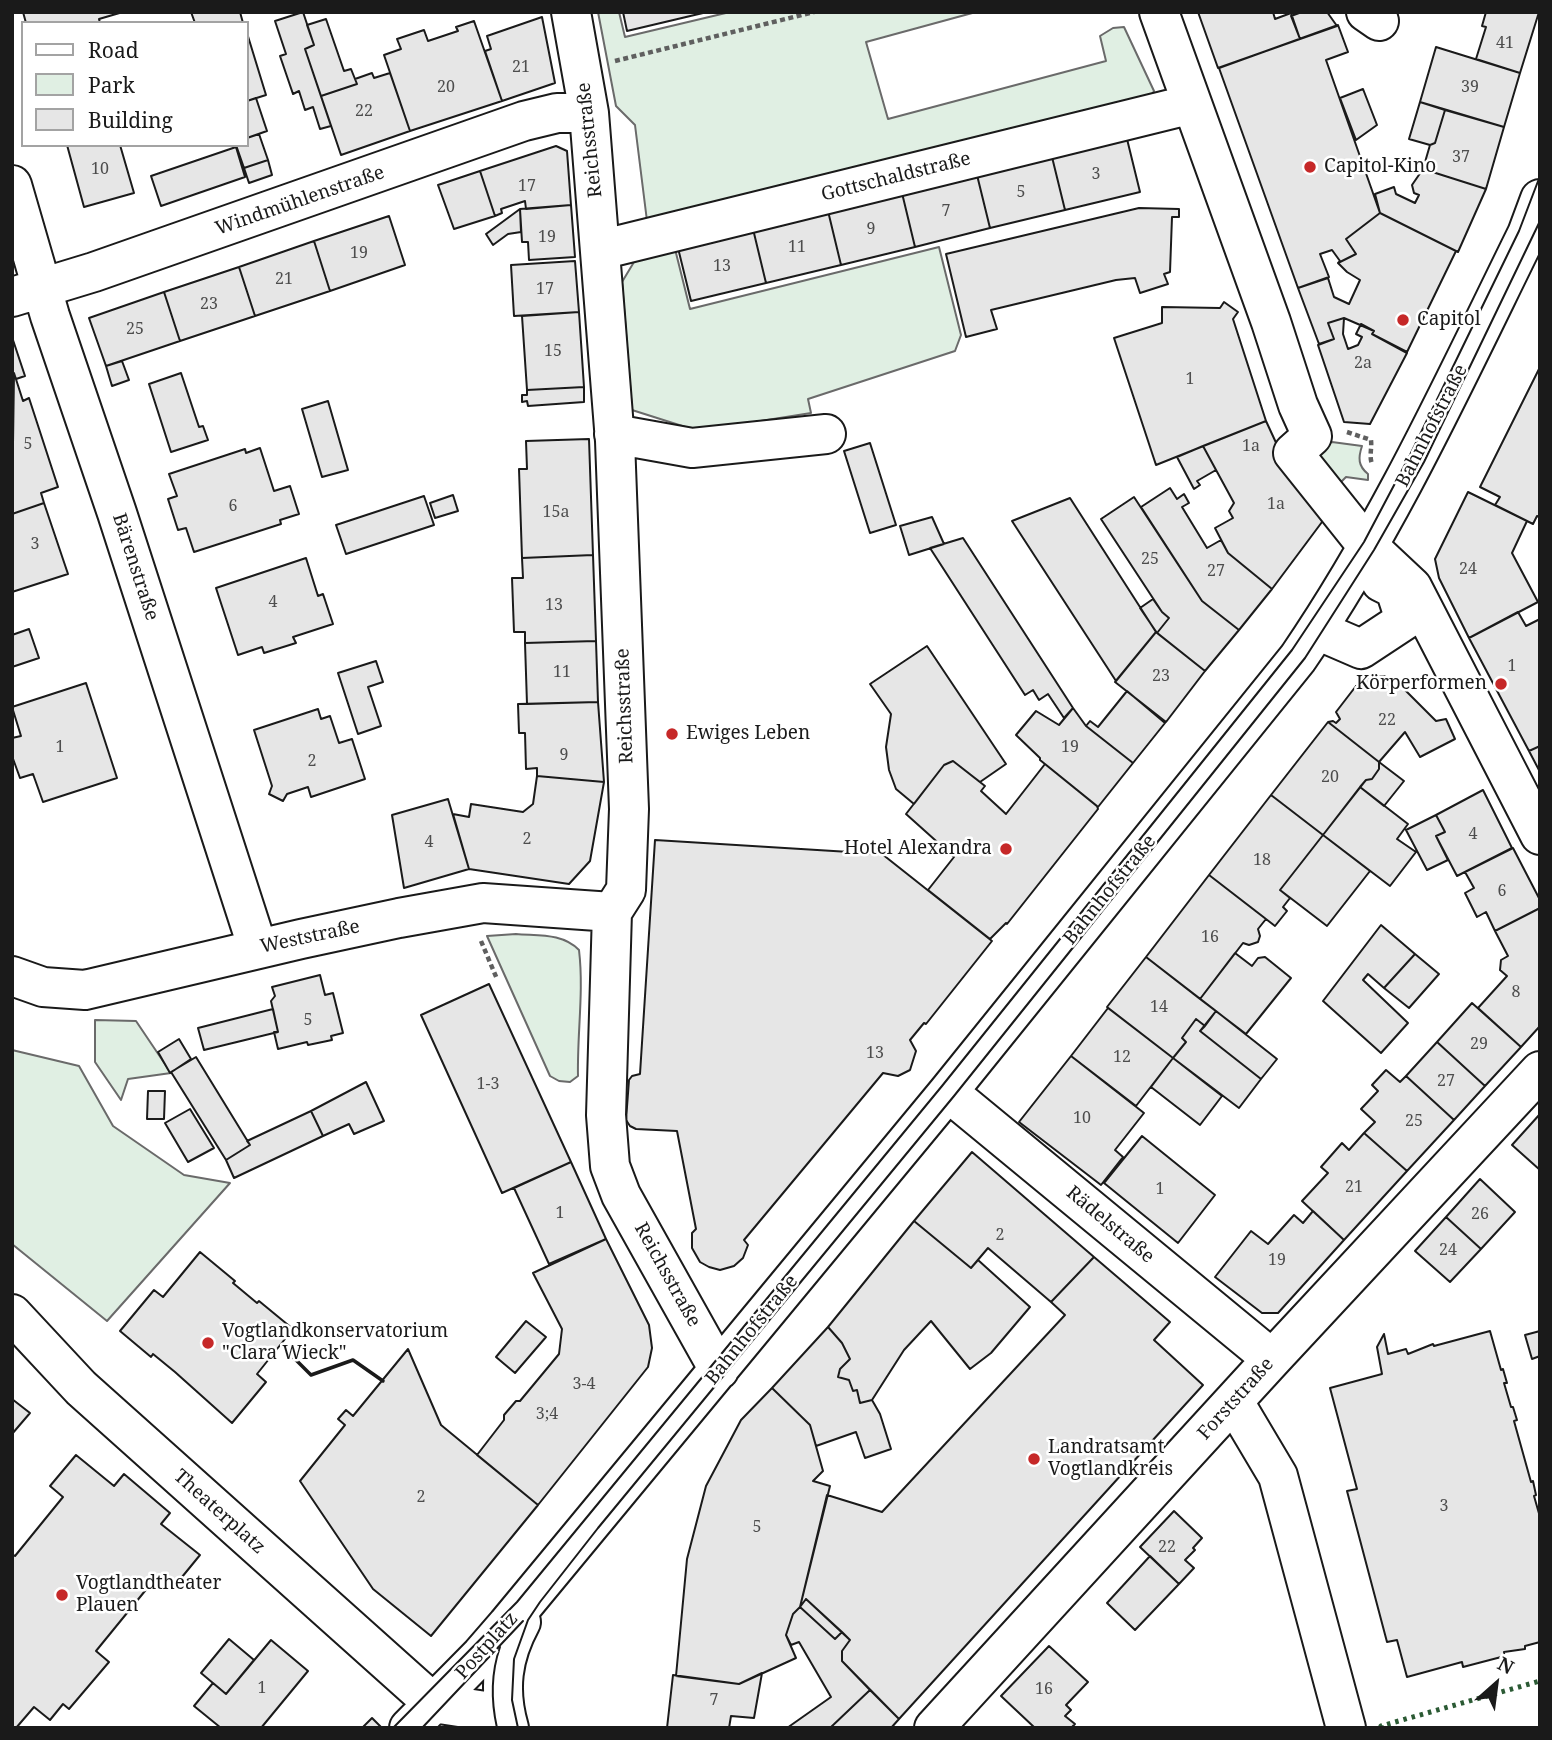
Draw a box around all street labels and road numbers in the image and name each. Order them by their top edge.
street label: Reichsstraße [573,81,607,199]
street label: Gottschaldstraße [819,147,973,207]
street label: Windmühlenstraße [212,161,388,241]
street label: Bahnhofstraße [1391,361,1473,491]
street label: Bärenstraße [107,510,163,624]
street label: Reichsstraße [612,648,638,764]
street label: Bahnhofstraße [1059,831,1161,949]
street label: Weststraße [258,915,362,959]
street label: Rädelstraße [1061,1182,1159,1268]
street label: Reichsstraße [629,1219,705,1331]
street label: Bahnhofstraße [701,1271,803,1389]
street label: Forststraße [1193,1353,1279,1445]
street label: Theaterplatz [169,1465,269,1559]
street label: Postplatz [451,1608,523,1684]

